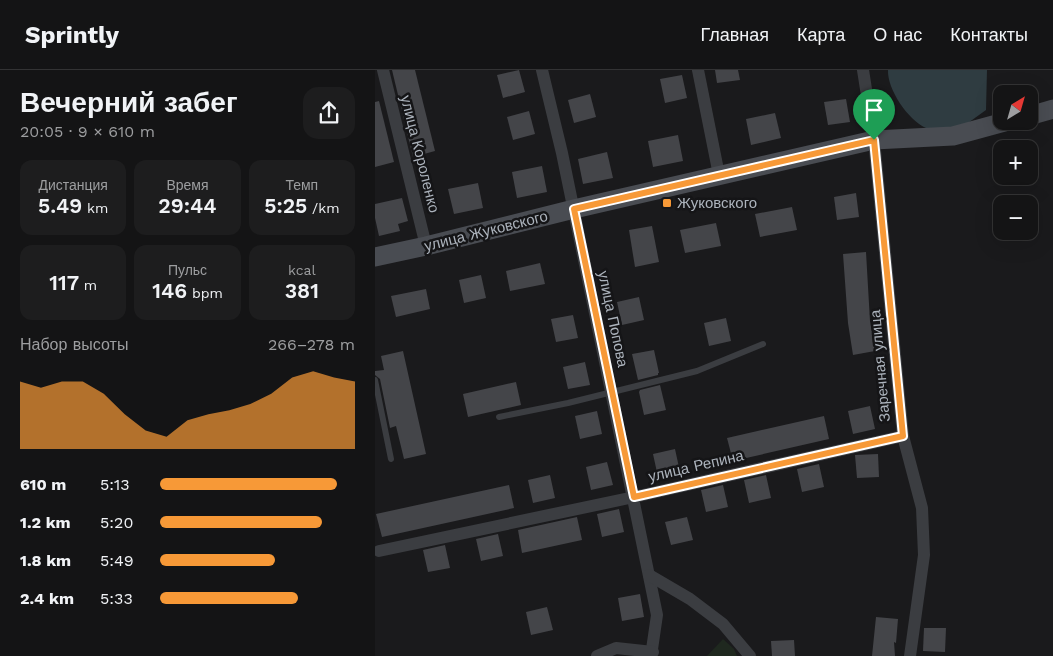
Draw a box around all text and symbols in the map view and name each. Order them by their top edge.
text: Sprintly [25,21,119,49]
text: Главная [700,24,769,45]
text: Карта [797,24,845,45]
text: О нас [873,24,922,45]
text: Контакты [950,24,1028,45]
north arrow [993,85,1037,130]
map controls [993,85,1038,240]
text: Вечерний забег [20,86,238,119]
button: share [303,87,355,139]
pin [853,89,895,140]
street label: улица Короленко [397,93,443,215]
icon: arrive [860,96,888,124]
text: 20:05 · 9 × 610 m [20,122,155,141]
button: + [993,140,1038,185]
text: Дистанция [38,177,108,193]
text: Время [166,177,209,193]
text: Темп [285,177,318,193]
text: 5.49 [38,193,82,218]
text: 29:44 [158,193,217,218]
text: 5:25 [264,193,307,218]
place label: Жуковского [677,194,757,212]
button: − [993,195,1038,240]
marker: Жуковского [661,197,673,209]
text: km [82,200,108,216]
text: /km [307,200,340,216]
street label: улица Жуковского [422,207,550,255]
text: Пульс [168,262,207,278]
text: kcal [288,262,316,278]
street label: улица Попова [594,269,632,369]
text: 117 [49,270,79,295]
text: m [79,277,97,293]
text: 146 [152,278,187,303]
text: 381 [285,278,319,303]
text: bpm [187,285,223,301]
street label: Заречная улица [866,309,894,423]
text: Набор высоты [20,335,128,354]
text: 266–278 m [268,335,355,354]
street label: улица Репина [647,446,746,486]
text: 610 m [20,475,66,494]
text: 5:13 [100,475,130,494]
text: 1.2 km [20,513,71,532]
text: 5:20 [100,513,133,532]
text: 1.8 km [20,551,71,570]
text: 5:49 [100,551,134,570]
text: 2.4 km [20,589,74,608]
text: 5:33 [100,589,133,608]

